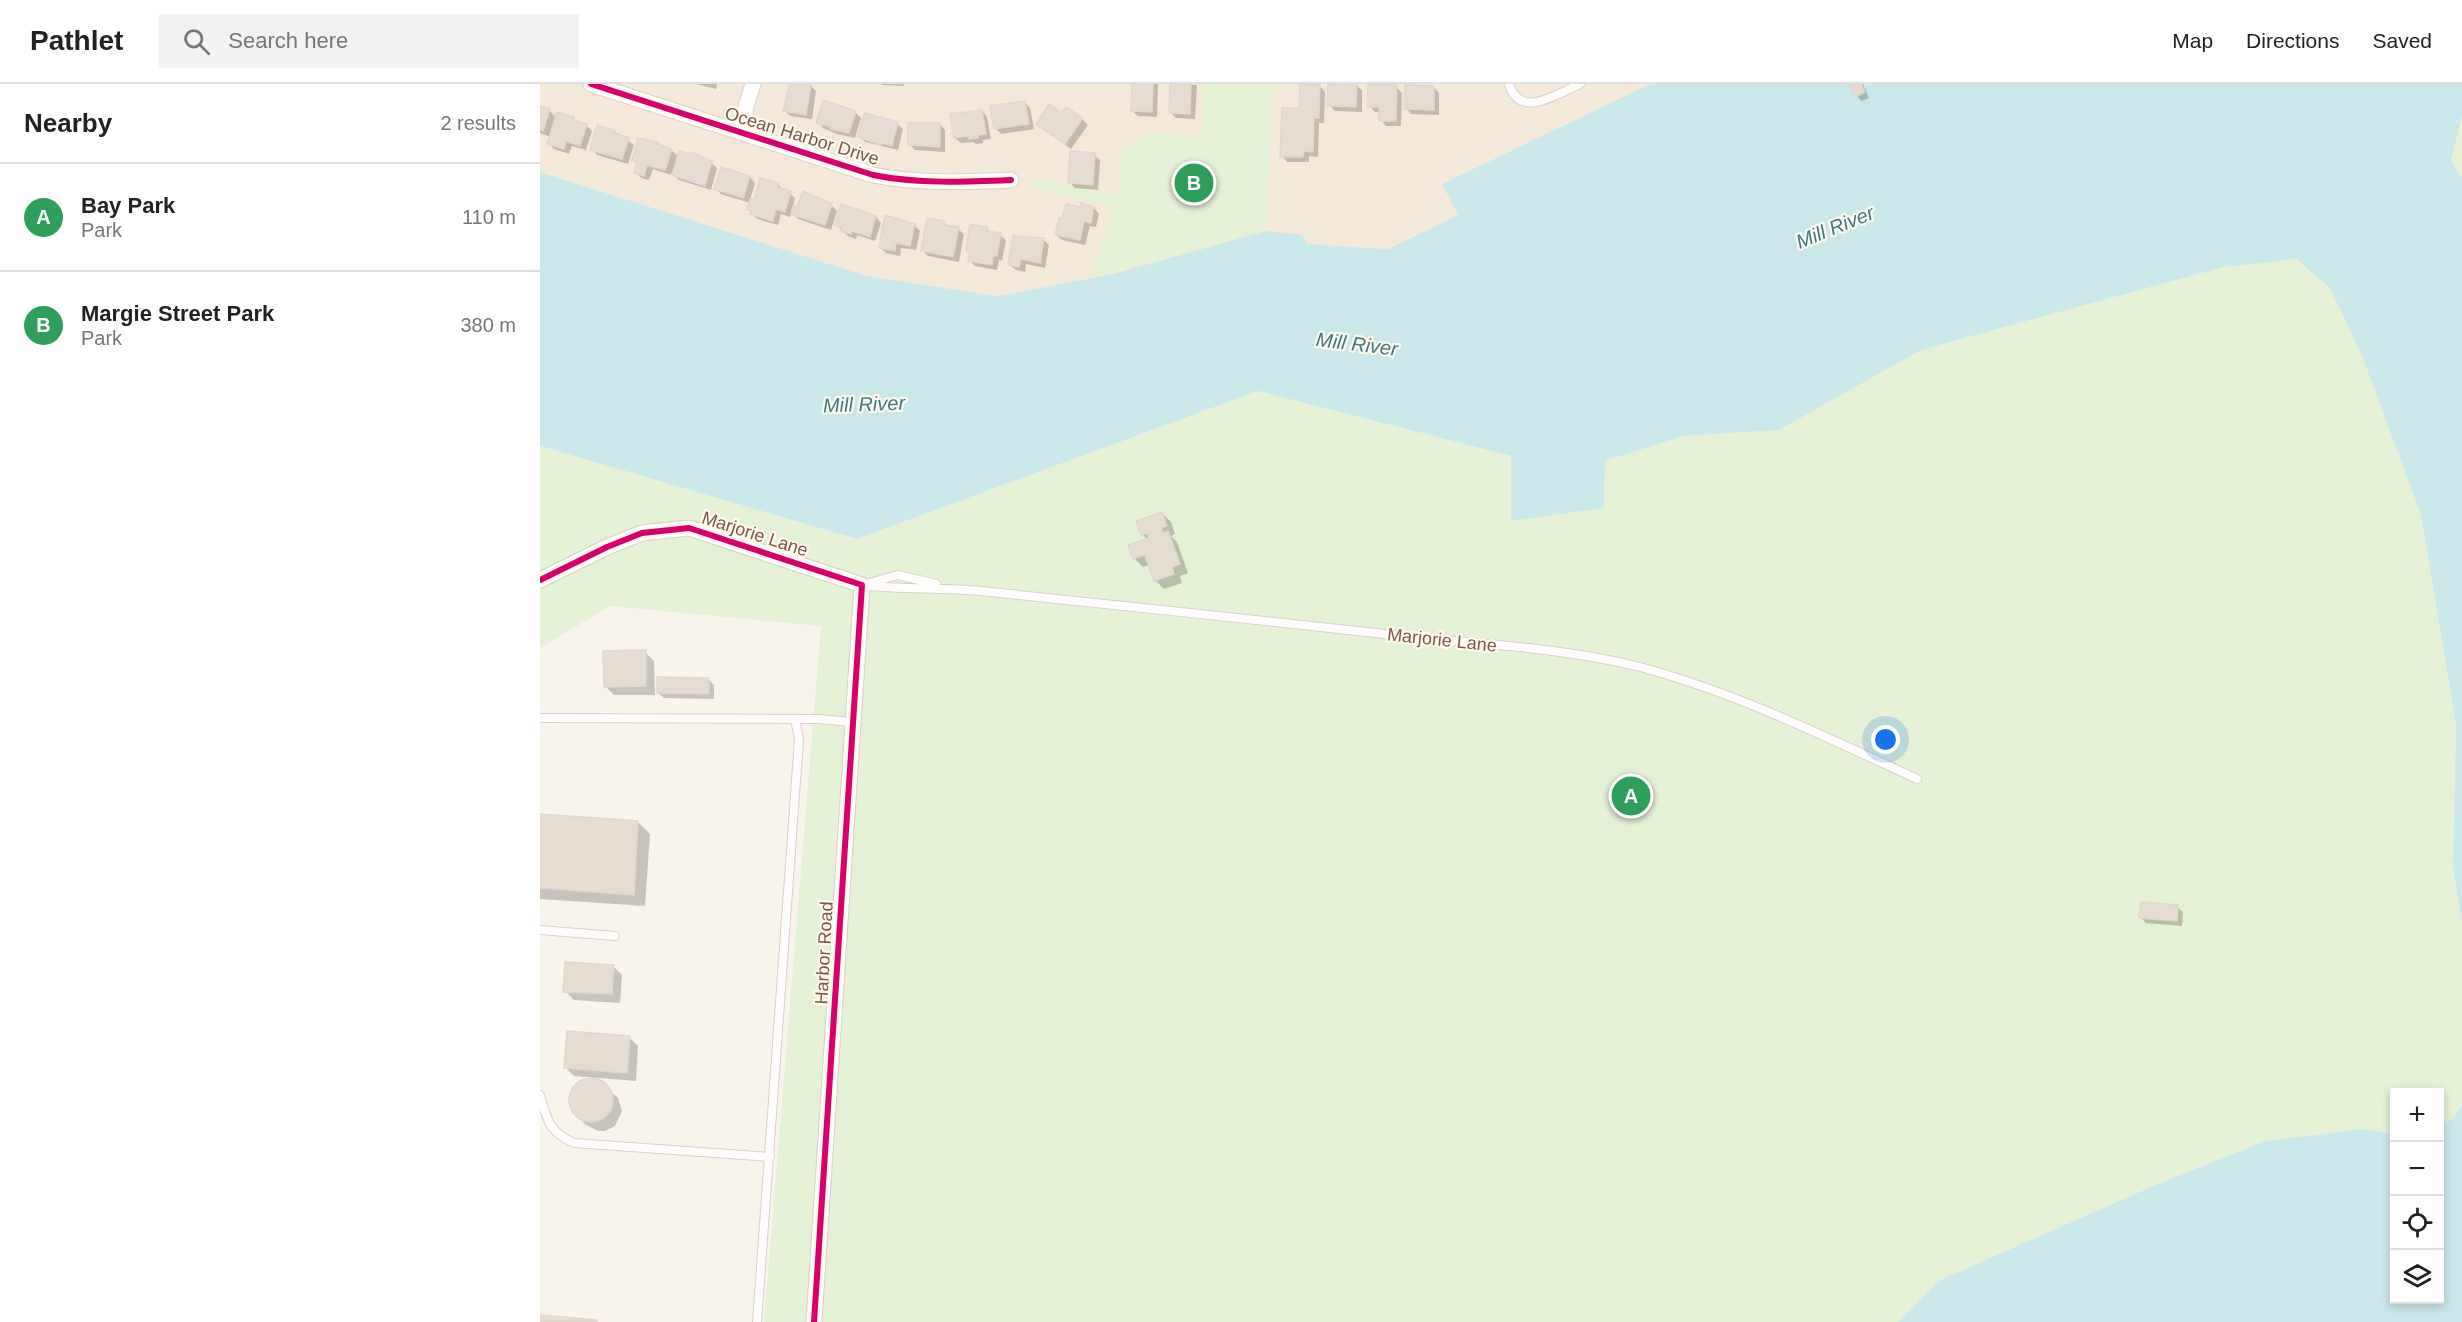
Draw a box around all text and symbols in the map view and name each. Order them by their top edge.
search box [159,14,579,68]
text: Pathlet [30,25,123,56]
icon: search [180,25,213,58]
text: Search here [228,28,348,53]
text: Map [2172,29,2213,52]
text: Directions [2246,29,2339,52]
text: Saved [2372,29,2432,52]
street label: Ocean Harbor Drive [723,103,881,169]
text: Nearby [24,108,112,138]
text: 2 results [440,112,516,134]
pin: B [1174,160,1214,206]
text: Bay Park [81,193,175,218]
water label: Mill River [1793,201,1878,253]
text: A [36,206,51,228]
text: 110 m [462,206,516,228]
text: Park [81,219,122,241]
text: Margie Street Park [81,301,274,326]
text: B [36,314,51,336]
text: 380 m [460,314,516,336]
text: Park [81,327,122,349]
water label: Mill River [1315,328,1400,360]
water label: Mill River [823,392,907,416]
street label: Marjorie Lane [700,507,810,561]
street label: Marjorie Lane [1386,624,1498,656]
your location [1871,725,1900,754]
pin: A [1612,774,1650,818]
street label: Harbor Road [811,901,837,1005]
map controls [2390,1088,2444,1304]
button: + [2390,1088,2444,1142]
button: − [2390,1142,2444,1196]
button: locate [2390,1196,2444,1250]
button: layers [2390,1250,2444,1304]

